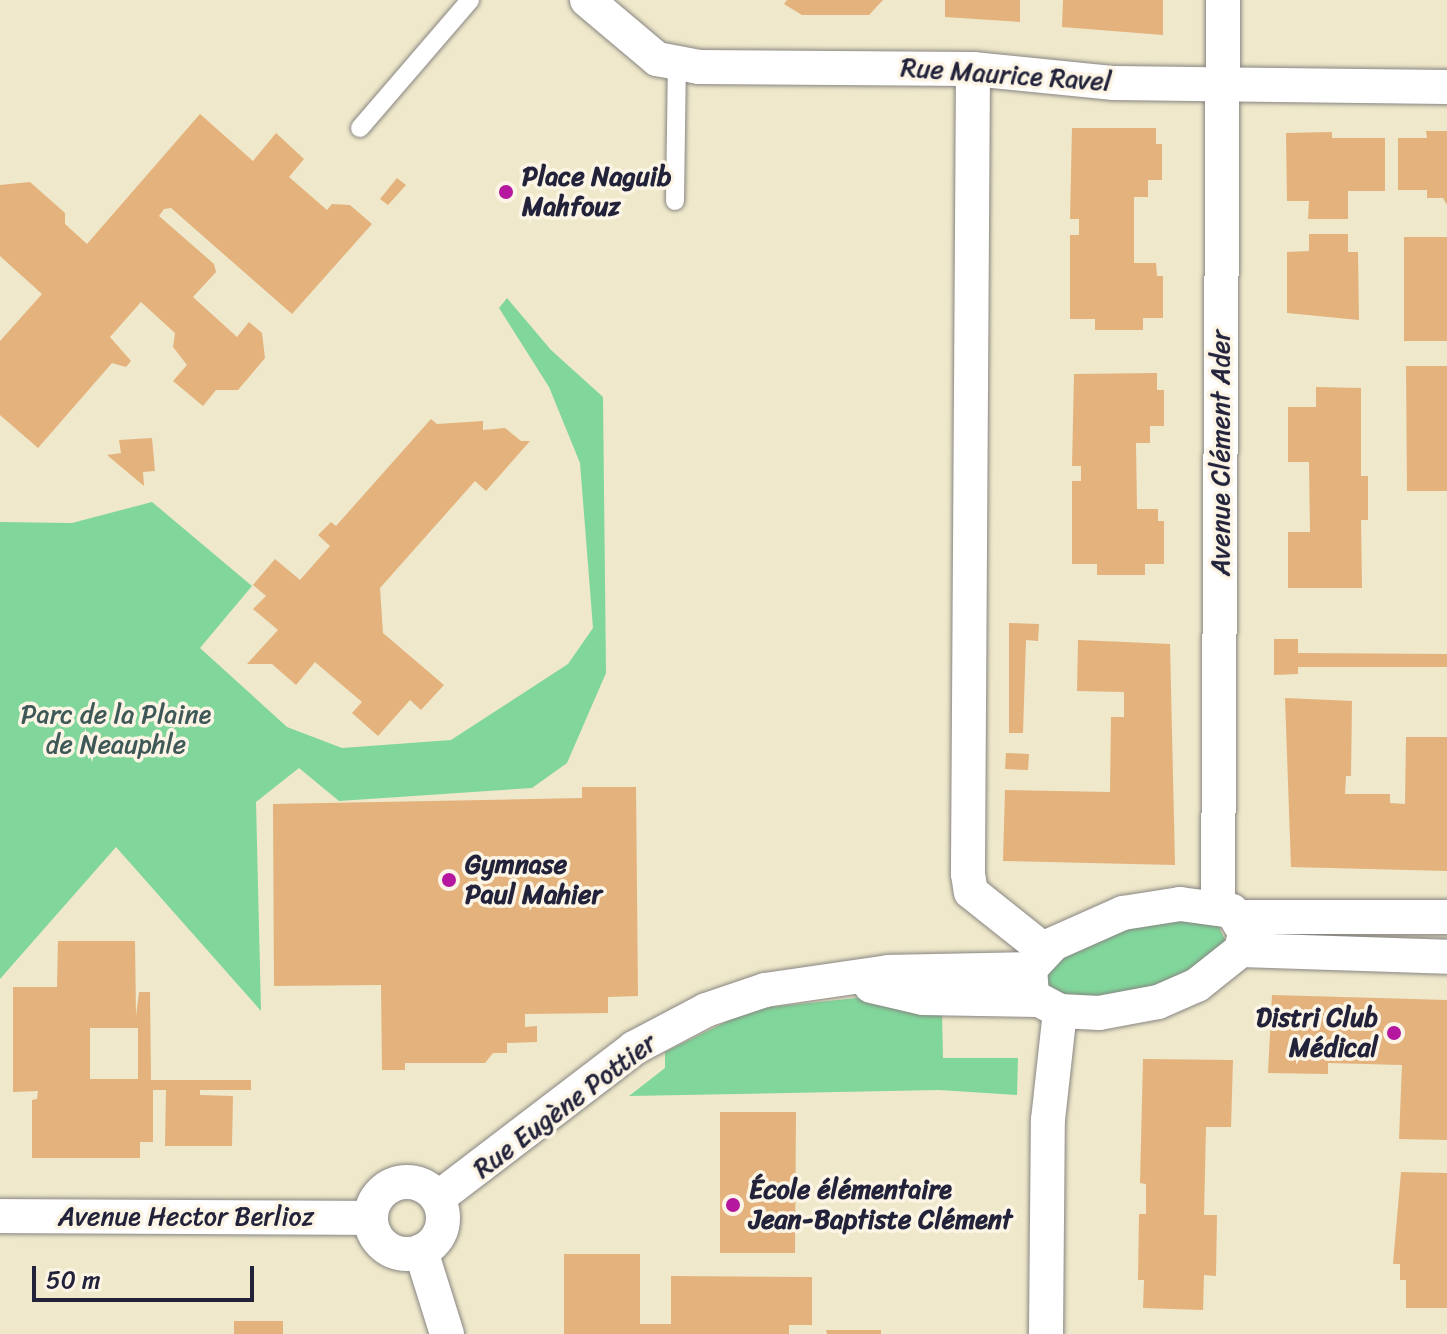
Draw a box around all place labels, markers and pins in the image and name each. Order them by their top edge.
place label: Place Naguib Mahfouz [522,161,671,222]
marker: Place Naguib Mahfouz [497,183,515,201]
place label: Gymnase Paul Mahier [465,849,600,910]
marker: Gymnase Paul Mahier [440,871,458,889]
place label: Distri Club Médical [1256,1002,1378,1064]
marker: Distri Club Médical [1385,1024,1403,1042]
place label: École élémentaire Jean-Baptiste Clément [749,1174,1014,1236]
marker: École élémentaire Jean-Baptiste Clément [724,1196,742,1214]

